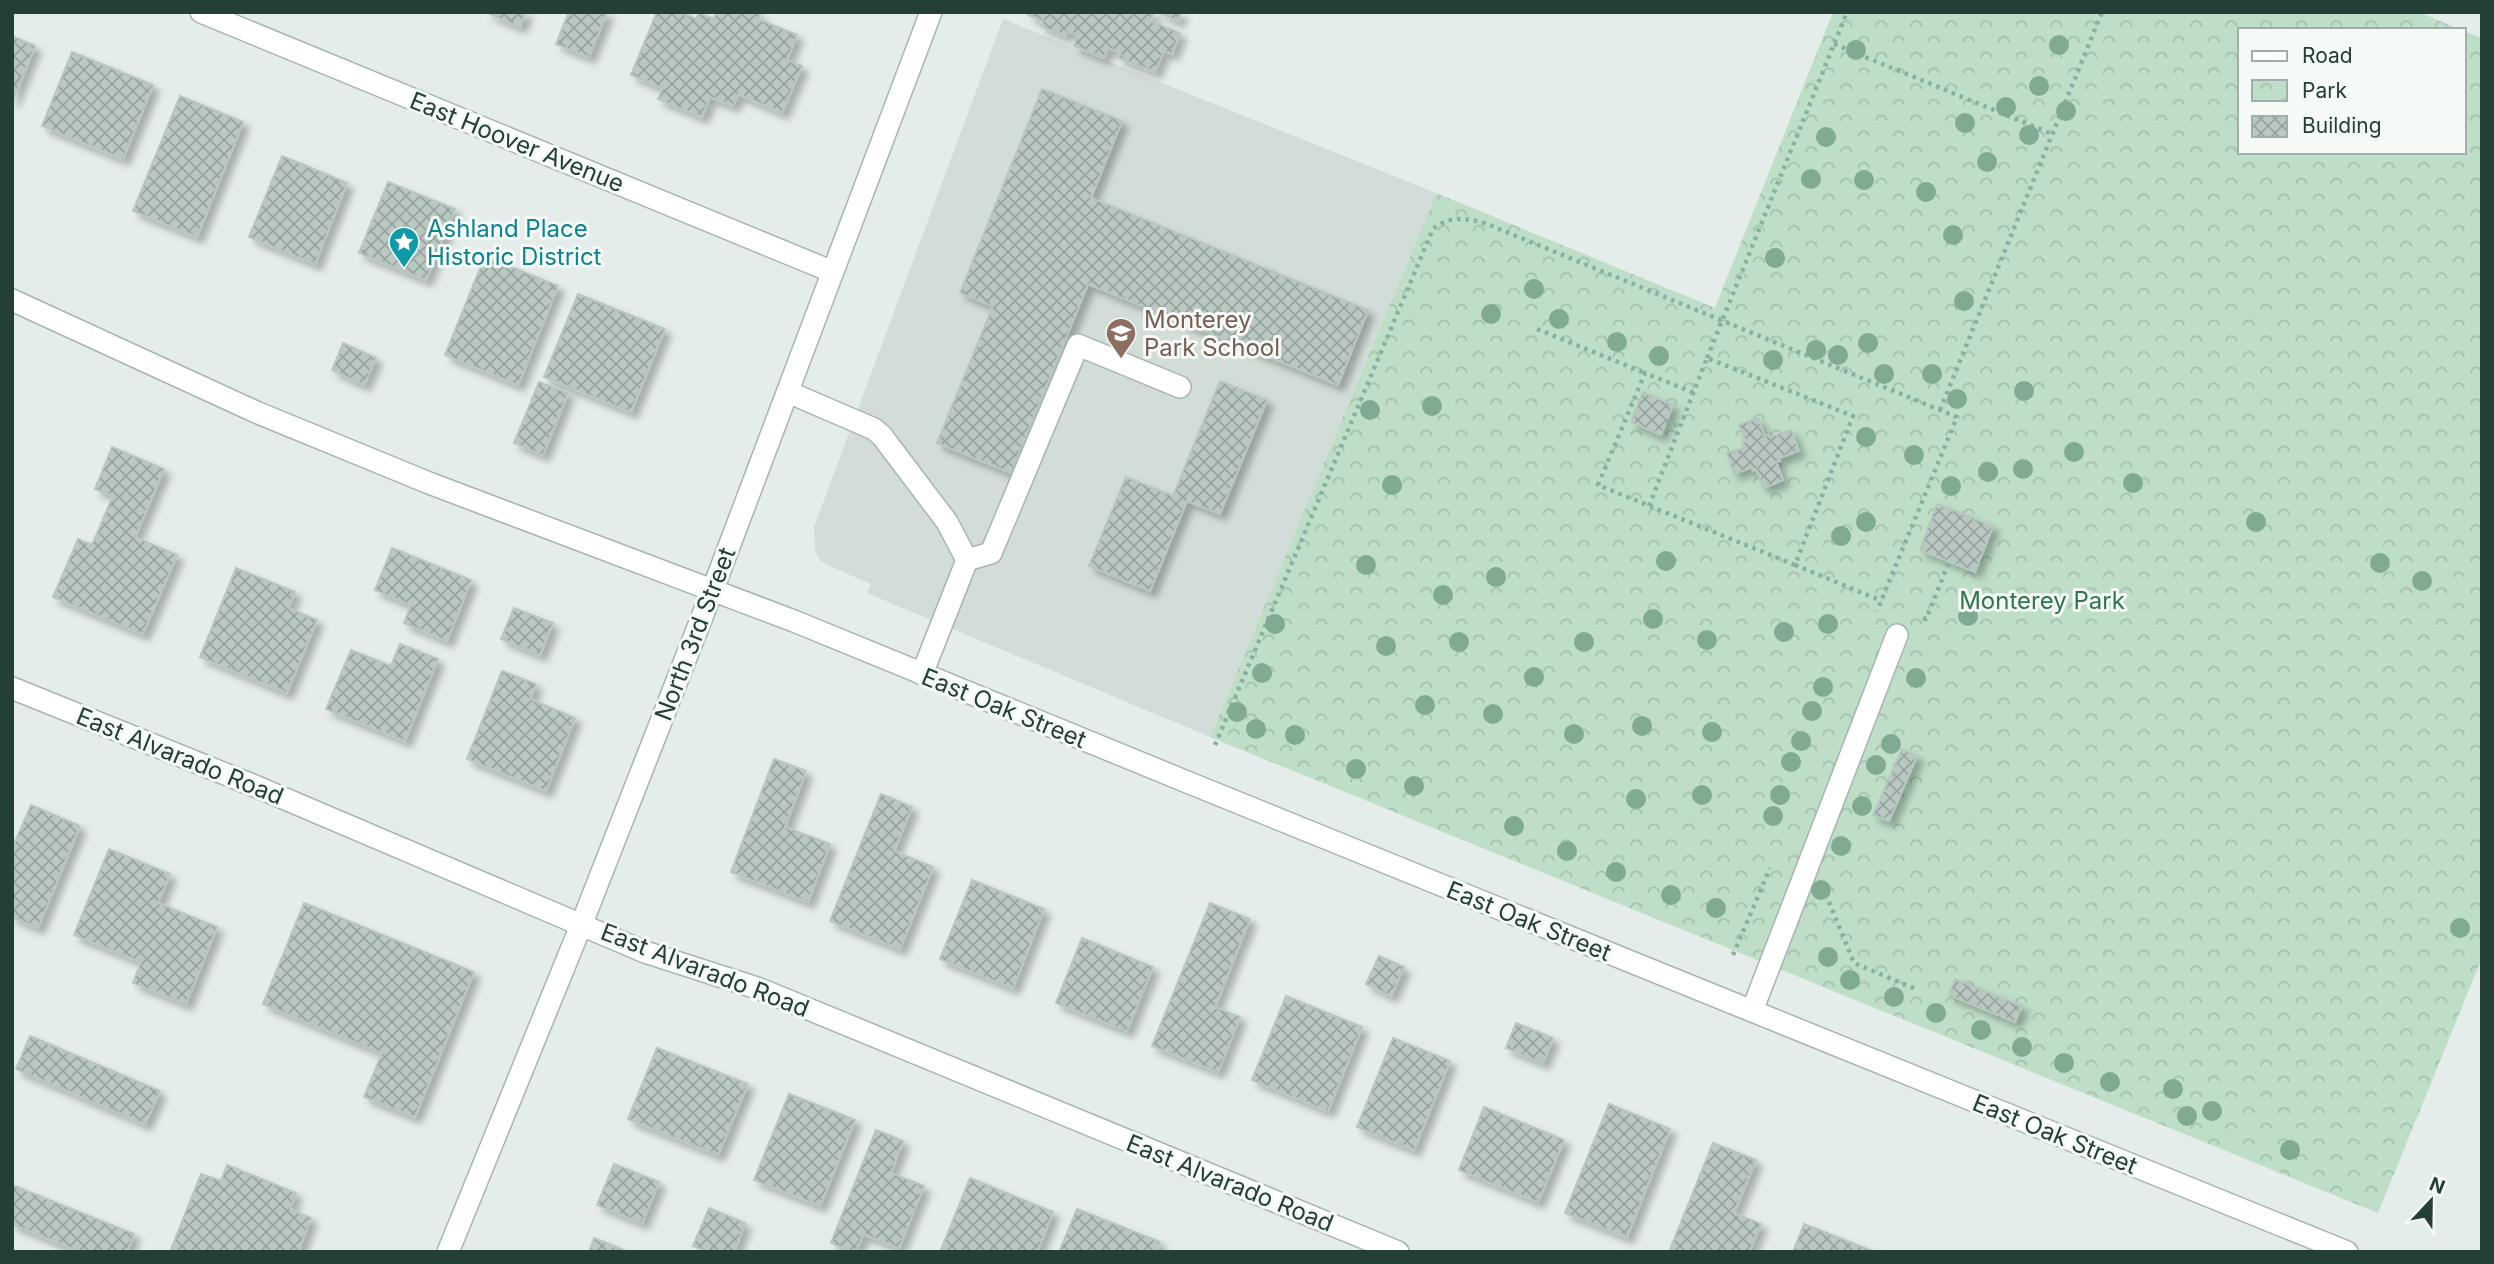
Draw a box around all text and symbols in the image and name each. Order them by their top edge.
legend [2238,28,2466,154]
text: Road [2302,43,2353,68]
text: Park [2302,78,2347,103]
street label: East Hoover Avenue [406,86,628,198]
text: Building [2302,113,2382,138]
place label: Ashland Place Historic District [427,214,602,271]
place icon: Ashland Place Historic District [387,225,421,269]
place label: Monterey Park School [1144,305,1280,362]
school or university icon: Monterey Park School [1104,316,1138,360]
street label: North 3rd Street [649,543,741,725]
park label: Monterey Park [1959,586,2125,615]
street label: East Oak Street [918,662,1091,754]
street label: East Alvarado Road [72,701,288,811]
street label: East Oak Street [1443,875,1616,967]
street label: East Alvarado Road [597,917,813,1023]
street label: East Oak Street [1969,1088,2142,1180]
street label: East Alvarado Road [1122,1128,1338,1238]
north arrow [2396,1166,2466,1236]
text: N [2426,1172,2448,1199]

